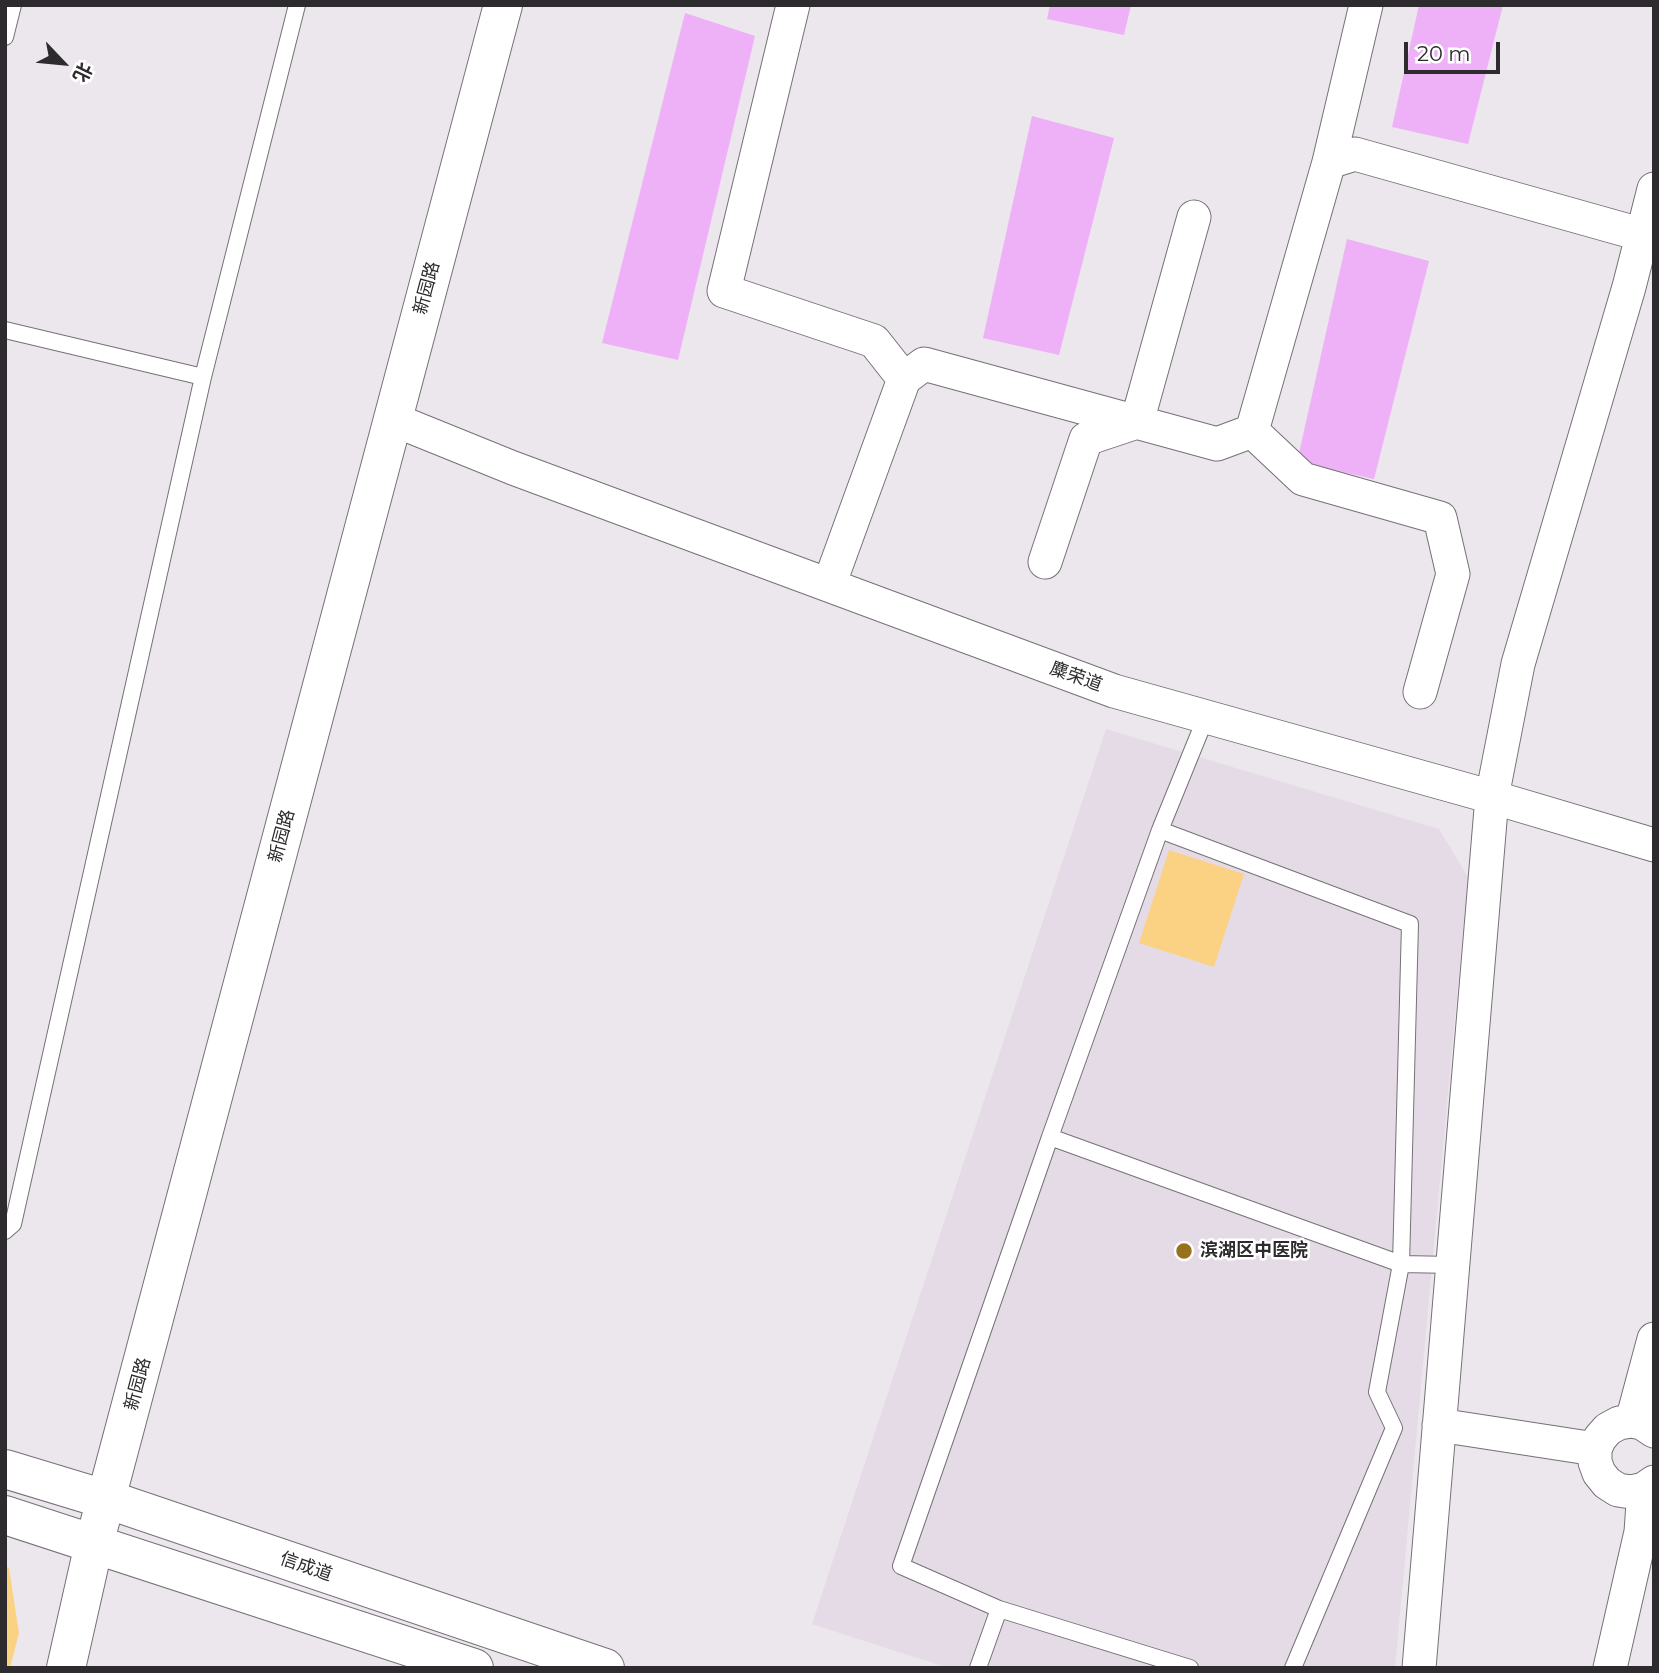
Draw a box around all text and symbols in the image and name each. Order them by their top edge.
north arrow [28,28,98,98]
scale bar [1407,28,1503,72]
text: 20 m [1417,41,1471,66]
text: 北 [68,59,97,86]
street label: 新园路 [410,259,444,317]
street label: 麋荣道 [1047,658,1105,696]
street label: 新园路 [265,807,299,865]
place label: 滨湖区中医院 [1200,1240,1308,1262]
marker: 滨湖区中医院 [1174,1241,1194,1261]
street label: 新园路 [121,1355,155,1413]
street label: 信成道 [277,1548,335,1586]

